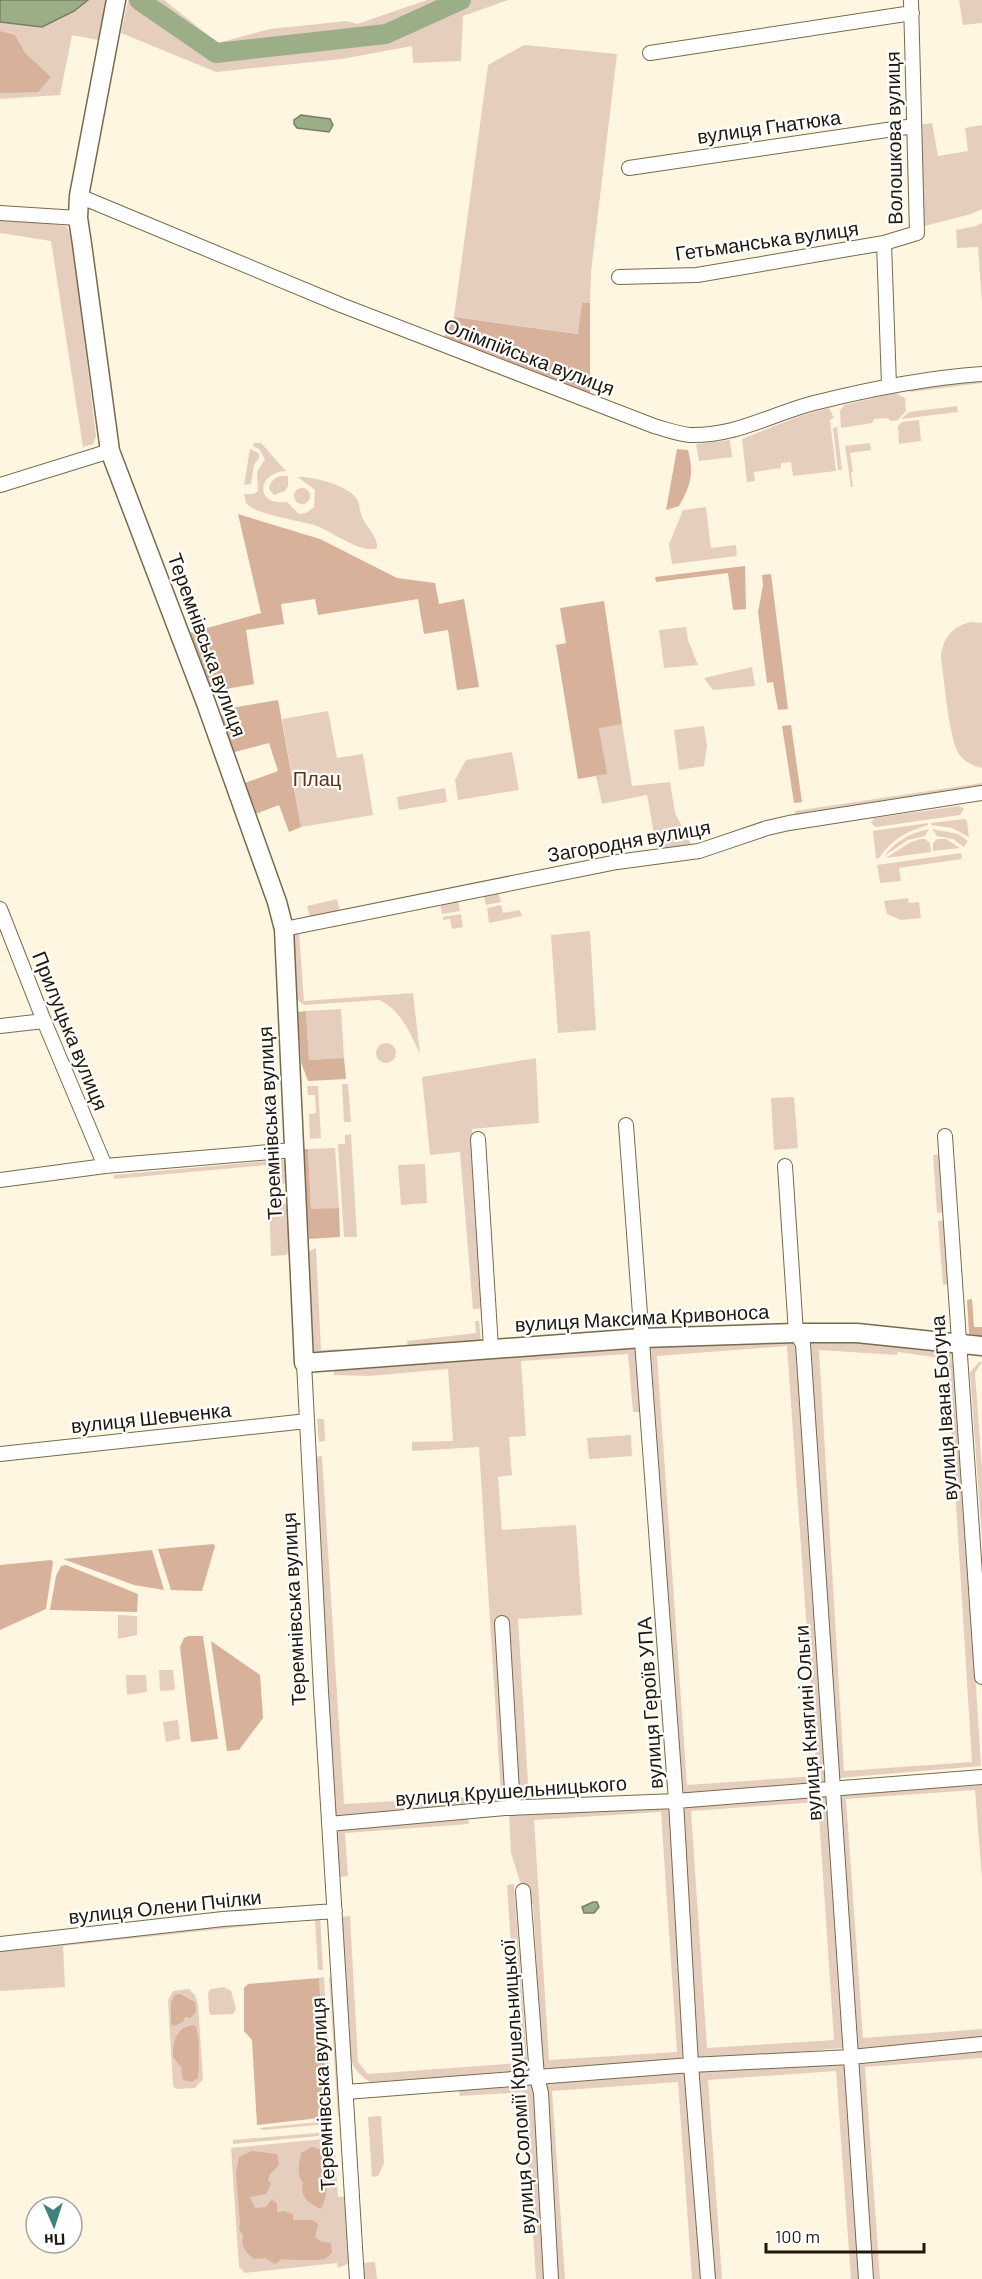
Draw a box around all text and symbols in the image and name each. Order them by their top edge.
street label: Волошкова вулиця [879,51,907,225]
street label: вулиця Гнатюка [696,104,843,148]
street label: Гетьманська вулиця [674,215,860,265]
street label: Олімпійська вулиця [440,312,618,400]
street label: Теремнівська вулиця [164,550,252,740]
park label: Плац [293,766,341,790]
street label: Загородня вулиця [545,814,712,866]
street label: Прилуцька вулиця [28,948,114,1114]
street label: Теремнівська вулиця [252,1026,286,1220]
street label: вулиця Максима Кривоноса [514,1298,771,1336]
street label: вулиця Івана Богуна [924,1314,961,1502]
street label: вулиця Шевченка [70,1397,233,1437]
street label: Теремнівська вулиця [276,1512,310,1706]
street label: вулиця Героїв УПА [631,1616,667,1790]
street label: вулиця Княгині Ольги [788,1624,826,1822]
street label: вулиця Крушельницького [394,1770,628,1810]
street label: вулиця Олени Пчілки [67,1884,263,1928]
street label: вулиця Соломії Крушельницької [495,1938,539,2235]
street label: Теремнівська вулиця [305,1997,339,2191]
north arrow [24,2195,84,2255]
scale bar [766,2216,924,2254]
text: 100 m [775,2225,820,2247]
text: Пн [44,2230,66,2251]

